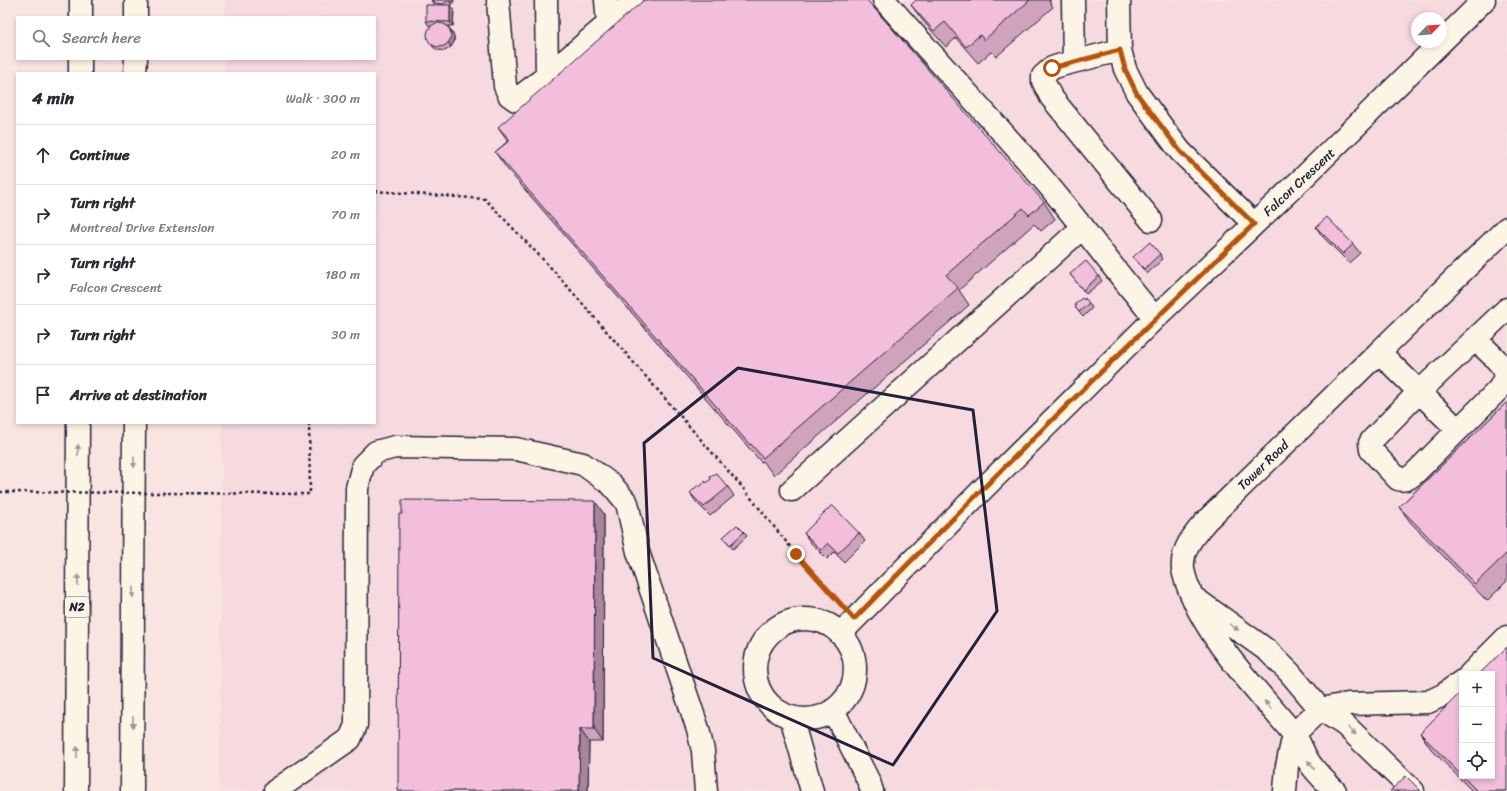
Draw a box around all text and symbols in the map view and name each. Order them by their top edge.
north arrow [1411,12,1447,48]
search box [16,16,376,60]
text: Search here [62,25,141,51]
icon: search [30,27,52,49]
route start [1043,59,1061,77]
text: 4 min [32,83,74,113]
text: Walk · 300 m [286,87,360,110]
text: Continue [70,142,130,168]
street label: Falcon Crescent [1257,142,1341,222]
text: 20 m [331,143,360,166]
icon: ahead [32,144,54,166]
text: Turn right [70,190,135,216]
text: 70 m [331,203,360,226]
icon: right [32,204,54,226]
text: Montreal Drive Extension [70,216,214,239]
text: Turn right [70,250,135,276]
text: 180 m [325,263,360,286]
icon: right [32,264,54,286]
text: Falcon Crescent [70,276,162,299]
text: Turn right [70,322,135,348]
text: 30 m [331,323,360,346]
icon: right [32,324,54,346]
text: Arrive at destination [70,382,207,408]
icon: arrive [32,384,54,406]
street label: Tower Road [1232,433,1295,496]
one-way arrow [75,443,81,456]
one-way arrow [131,456,137,469]
route end [787,545,805,563]
one-way arrow [75,573,81,586]
one-way arrow [130,586,137,598]
road number: N2 [65,597,89,617]
one-way arrow [1228,623,1239,631]
map controls [1459,671,1495,779]
button: + [1459,671,1495,707]
one-way arrow [1264,699,1273,710]
button: − [1459,707,1495,743]
one-way arrow [130,716,136,729]
one-way arrow [1347,727,1357,736]
button: locate [1459,743,1495,779]
one-way arrow [73,746,80,758]
one-way arrow [1307,759,1315,770]

